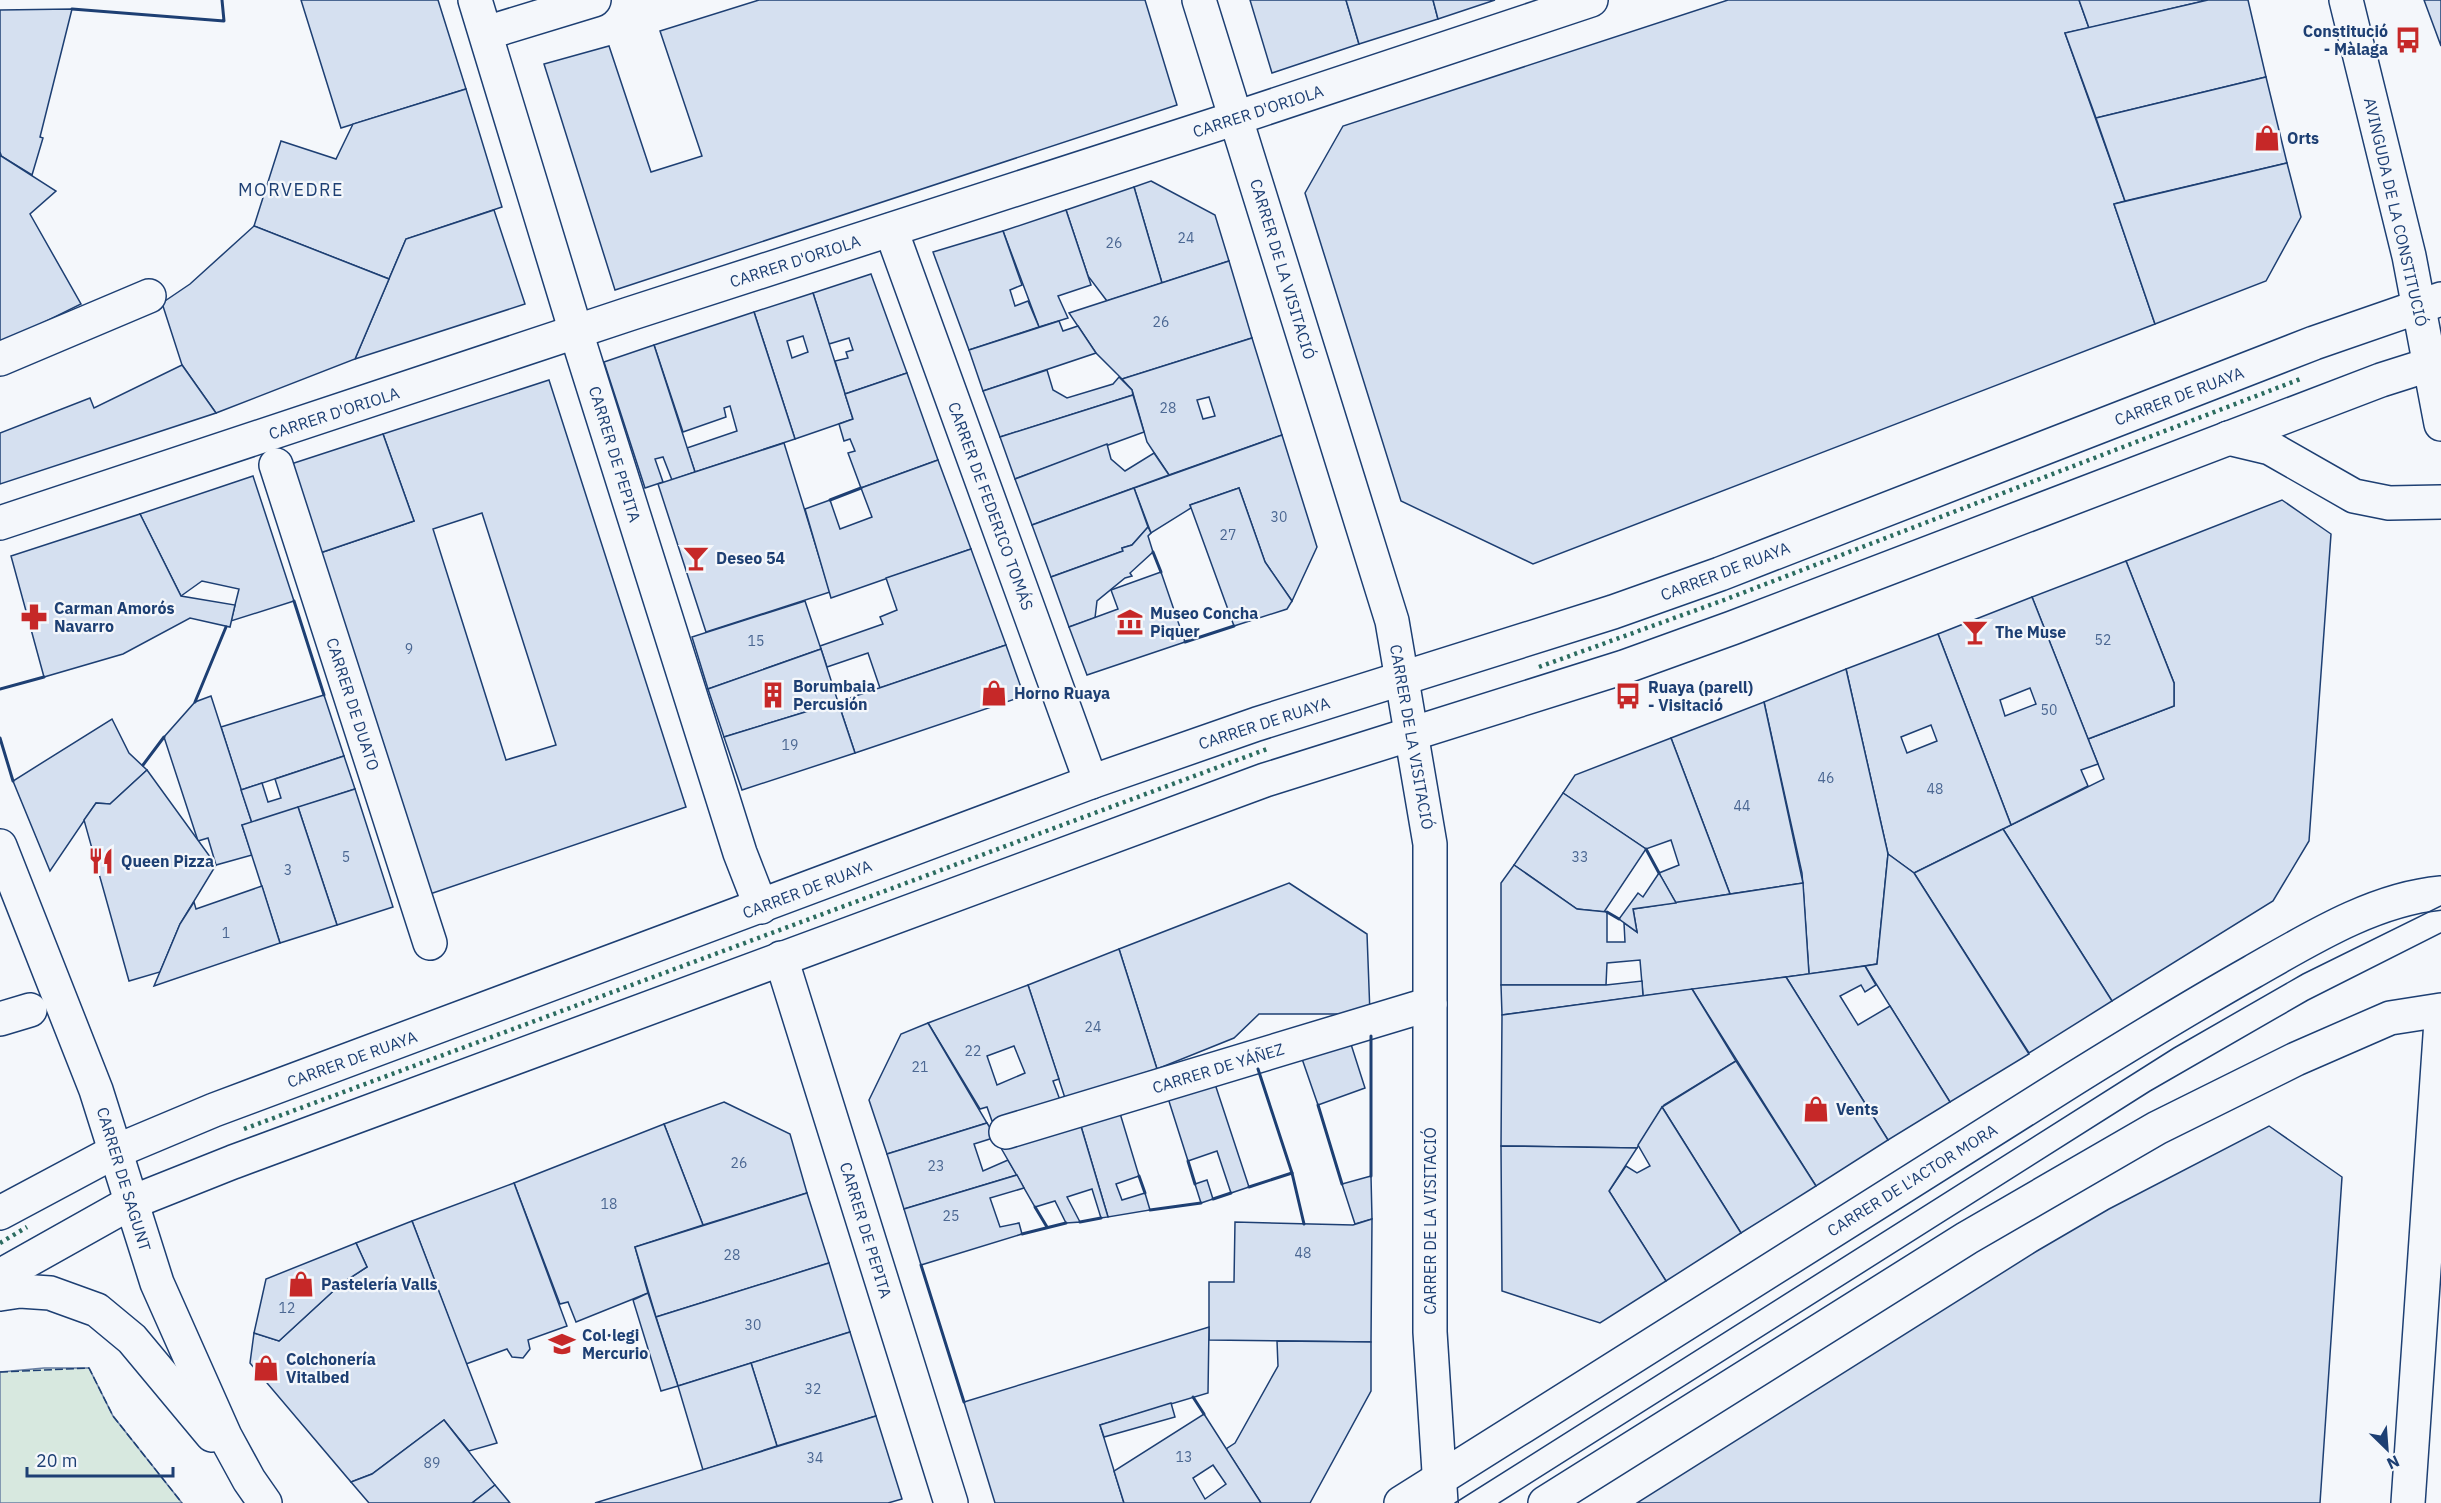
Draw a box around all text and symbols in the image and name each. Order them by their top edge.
place label: Constitució - Màlaga [2303,21,2388,59]
bus stop icon: Constitució - Màlaga [2393,25,2423,55]
street label: CARRER D'ORIOLA [1190,80,1326,142]
street label: AVINGUDA DE LA CONSTITUCIÓ [2360,95,2433,328]
shop icon: Orts [2252,123,2282,153]
place label: Orts [2287,128,2319,148]
street label: CARRER DE LA VISITACIÓ [1246,176,1321,362]
district label: MORVEDRE [238,178,344,201]
house number: 24 [1178,229,1194,247]
street label: CARRER D'ORIOLA [727,230,863,292]
house number: 26 [1106,234,1122,252]
house number: 26 [1153,313,1169,331]
street label: CARRER DE RUAYA [2112,362,2246,430]
street label: CARRER D'ORIOLA [266,382,402,444]
street label: CARRER DE PEPITA [585,384,645,524]
street label: CARRER DE FEDERICO TOMÁS [944,399,1039,613]
house number: 28 [1160,399,1176,417]
house number: 30 [1271,508,1287,526]
house number: 27 [1220,526,1236,544]
street label: CARRER DE RUAYA [1658,537,1792,605]
bar icon: Deseo 54 [681,543,711,573]
place label: Deseo 54 [716,548,786,568]
place label: Carman Amorós Navarro [54,598,174,636]
pharmacy icon: Carman Amorós Navarro [19,602,49,632]
place label: Museo Concha Piquer [1150,603,1258,641]
museum icon: Museo Concha Piquer [1115,607,1145,637]
bar icon: The Muse [1960,617,1990,647]
place label: The Muse [1995,622,2066,642]
house number: 52 [2095,631,2111,649]
house number: 15 [748,632,764,650]
street label: CARRER DE DUATO [322,635,384,773]
house number: 9 [405,640,413,658]
street label: CARRER DE LA VISITACIÓ [1386,643,1439,831]
place label: Borumbaia Percusión [793,676,876,714]
place label: Ruaya (parell) - Visitació [1648,677,1753,715]
shop icon: Horno Ruaya [979,678,1009,708]
building icon: Borumbaia Percusión [758,680,788,710]
bus stop icon: Ruaya (parell) - Visitació [1613,681,1643,711]
place label: Horno Ruaya [1014,683,1110,703]
street label: CARRER DE RUAYA [1196,692,1332,754]
house number: 50 [2041,701,2057,719]
house number: 19 [782,736,798,754]
house number: 46 [1818,769,1834,787]
house number: 48 [1927,780,1943,798]
house number: 44 [1734,797,1750,815]
restaurant icon: Queen Pizza [86,846,116,876]
house number: 5 [342,848,350,866]
house number: 33 [1572,848,1588,866]
place label: Queen Pizza [121,851,214,871]
street label: CARRER DE RUAYA [740,855,874,923]
house number: 3 [284,861,292,879]
house number: 1 [222,924,230,942]
house number: 24 [1085,1018,1101,1036]
street label: CARRER DE RUAYA [284,1026,420,1092]
street label: CARRER DE YÁÑEZ [1149,1038,1286,1098]
house number: 22 [965,1042,981,1060]
house number: 21 [912,1058,928,1076]
shop icon: Vents [1801,1094,1831,1124]
place label: Vents [1836,1099,1879,1119]
street label: CARRER DE SAGUNT [93,1105,155,1253]
street label: CARRER DE L'ACTOR MORA [1823,1119,2001,1241]
street label: CARRER DE LA VISITACIÓ [1419,1127,1440,1315]
house number: 26 [731,1154,747,1172]
house number: 23 [928,1157,944,1175]
street label: CARRER DE PEPITA [836,1160,896,1300]
house number: 18 [601,1195,617,1213]
house number: 25 [943,1207,959,1225]
house number: 48 [1295,1244,1311,1262]
house number: 28 [724,1246,740,1264]
shop icon: Pastelería Valls [286,1269,316,1299]
place label: Pastelería Valls [321,1274,438,1294]
house number: 12 [279,1299,295,1317]
house number: 30 [745,1316,761,1334]
place label: Col·legi Mercurio [582,1325,648,1363]
school or university icon: Col·legi Mercurio [547,1329,577,1359]
place label: Colchonería Vitalbed [286,1349,376,1387]
shop icon: Colchonería Vitalbed [251,1353,281,1383]
house number: 32 [805,1380,821,1398]
north arrow [2357,1419,2417,1479]
scale bar [27,1440,172,1478]
house number: 13 [1176,1448,1192,1466]
text: 20 m [36,1449,78,1472]
house number: 34 [807,1449,823,1467]
text: N [2384,1451,2403,1474]
house number: 89 [424,1454,440,1472]

